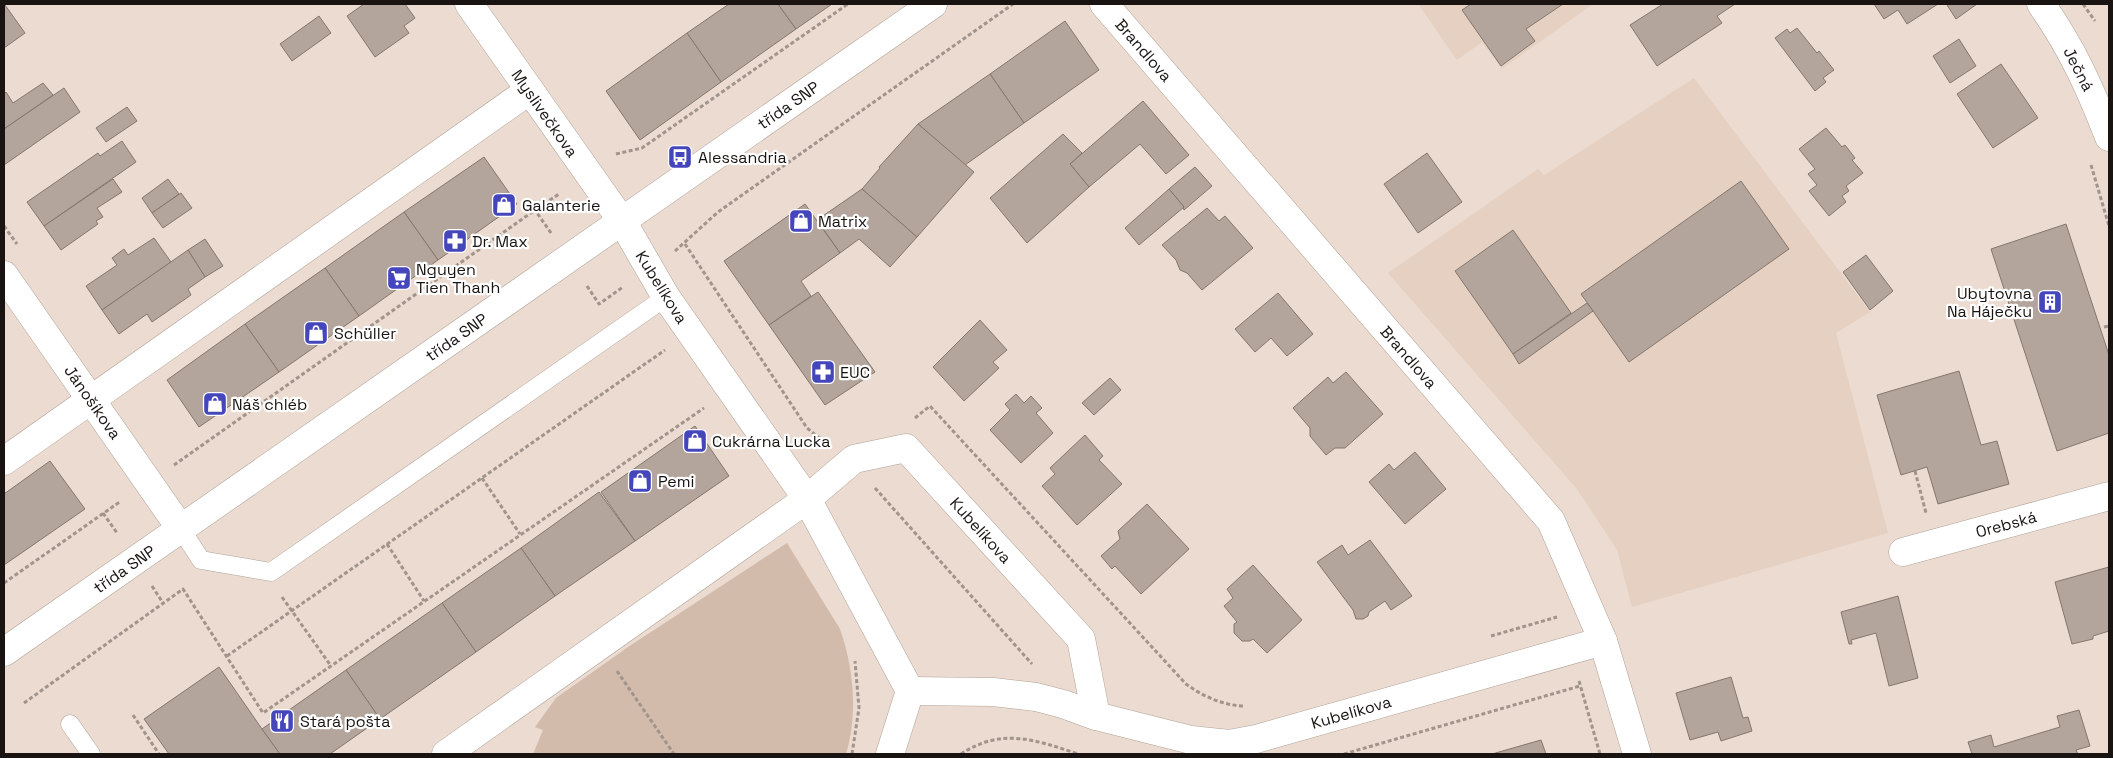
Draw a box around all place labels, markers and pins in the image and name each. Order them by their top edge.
bus stop icon: Alessandria [667,144,693,170]
place label: Alessandria [698,147,787,168]
shop icon: Galanterie [491,192,517,218]
place label: Galanterie [522,195,600,216]
shop icon: Matrix [788,208,814,234]
place label: Matrix [818,211,867,232]
pharmacy icon: Dr. Max [442,228,468,254]
place label: Dr. Max [472,231,528,252]
place label: Nguyen Tien Thanh [416,259,500,298]
supermarket icon: Nguyen Tien Thanh [386,265,412,291]
place label: Ubytovna Na Háječku [1947,283,2032,322]
building icon: Ubytovna Na Háječku [2037,289,2063,315]
shop icon: Schüller [303,320,329,346]
place label: Schüller [334,323,396,344]
pharmacy icon: EUC [810,359,836,385]
place label: EUC [840,362,870,383]
shop icon: Náš chléb [202,391,228,417]
place label: Náš chléb [232,394,307,415]
shop icon: Cukrárna Lucka [682,428,708,454]
place label: Cukrárna Lucka [712,431,830,452]
shop icon: Pemi [627,468,653,494]
place label: Pemi [658,471,695,492]
restaurant icon: Stará pošta [269,708,295,734]
place label: Stará pošta [300,711,390,732]

